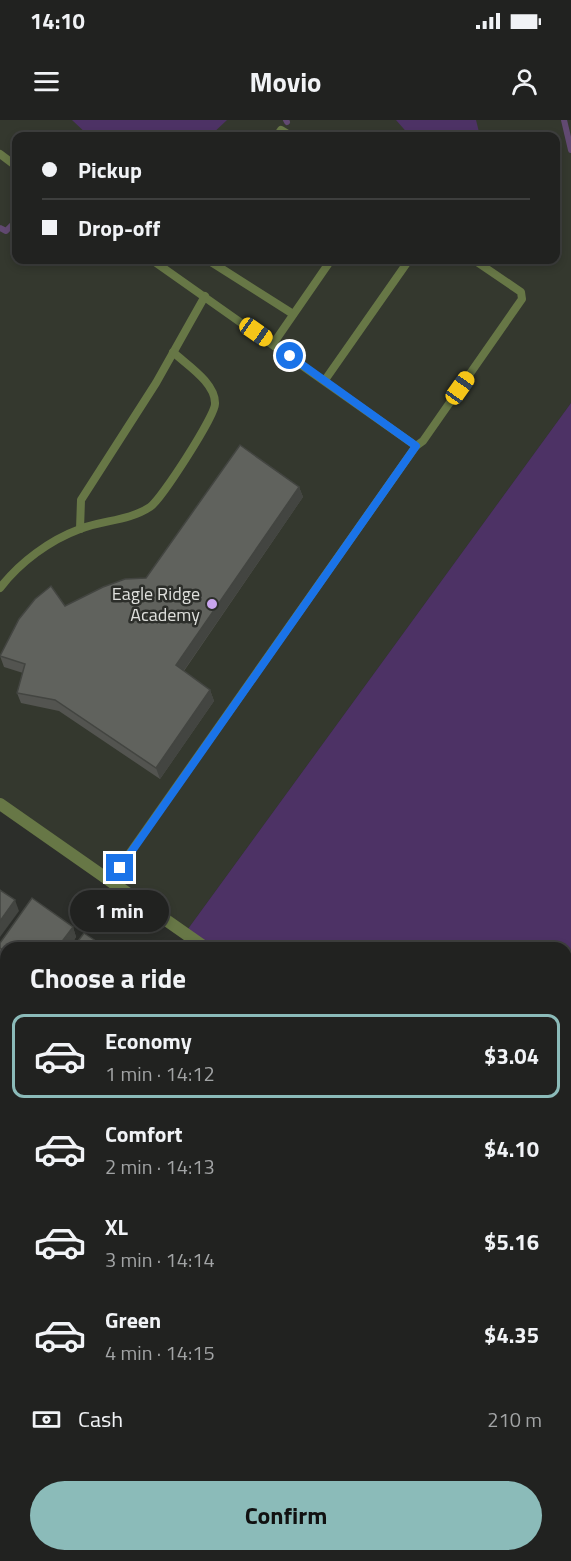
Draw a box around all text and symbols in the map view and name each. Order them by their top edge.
text: 14:10 [30,4,85,38]
text: Movio [250,61,321,102]
icon: menu [30,65,63,98]
icon: person [508,65,541,98]
text: Pickup [78,153,142,187]
text: Drop-off [78,211,160,245]
car [236,314,276,350]
route start [276,342,303,369]
car [442,368,478,408]
place label: Eagle Ridge Academy [112,580,200,628]
marker: Eagle Ridge Academy [205,597,219,611]
route end [106,854,133,881]
callout: 1 min [70,889,170,931]
text: 1 min [95,895,144,926]
text: Choose a ride [30,957,186,998]
text: Economy [105,1024,192,1058]
icon: car [33,1029,87,1083]
text: $3.04 [484,1039,539,1073]
text: 1 min · 14:12 [105,1058,215,1089]
text: Comfort [105,1117,183,1151]
icon: car [33,1122,87,1176]
text: $4.10 [484,1132,539,1166]
text: 2 min · 14:13 [105,1151,215,1182]
text: XL [105,1210,128,1244]
icon: car [33,1215,87,1269]
text: $5.16 [484,1225,539,1259]
text: 3 min · 14:14 [105,1244,215,1275]
text: Green [105,1303,161,1337]
icon: car [33,1308,87,1362]
text: $4.35 [484,1318,539,1352]
text: 4 min · 14:15 [105,1337,215,1368]
text: Cash [78,1402,123,1436]
icon: cash [30,1403,63,1436]
text: 210 m [487,1404,542,1435]
button: Confirm [30,1481,542,1550]

